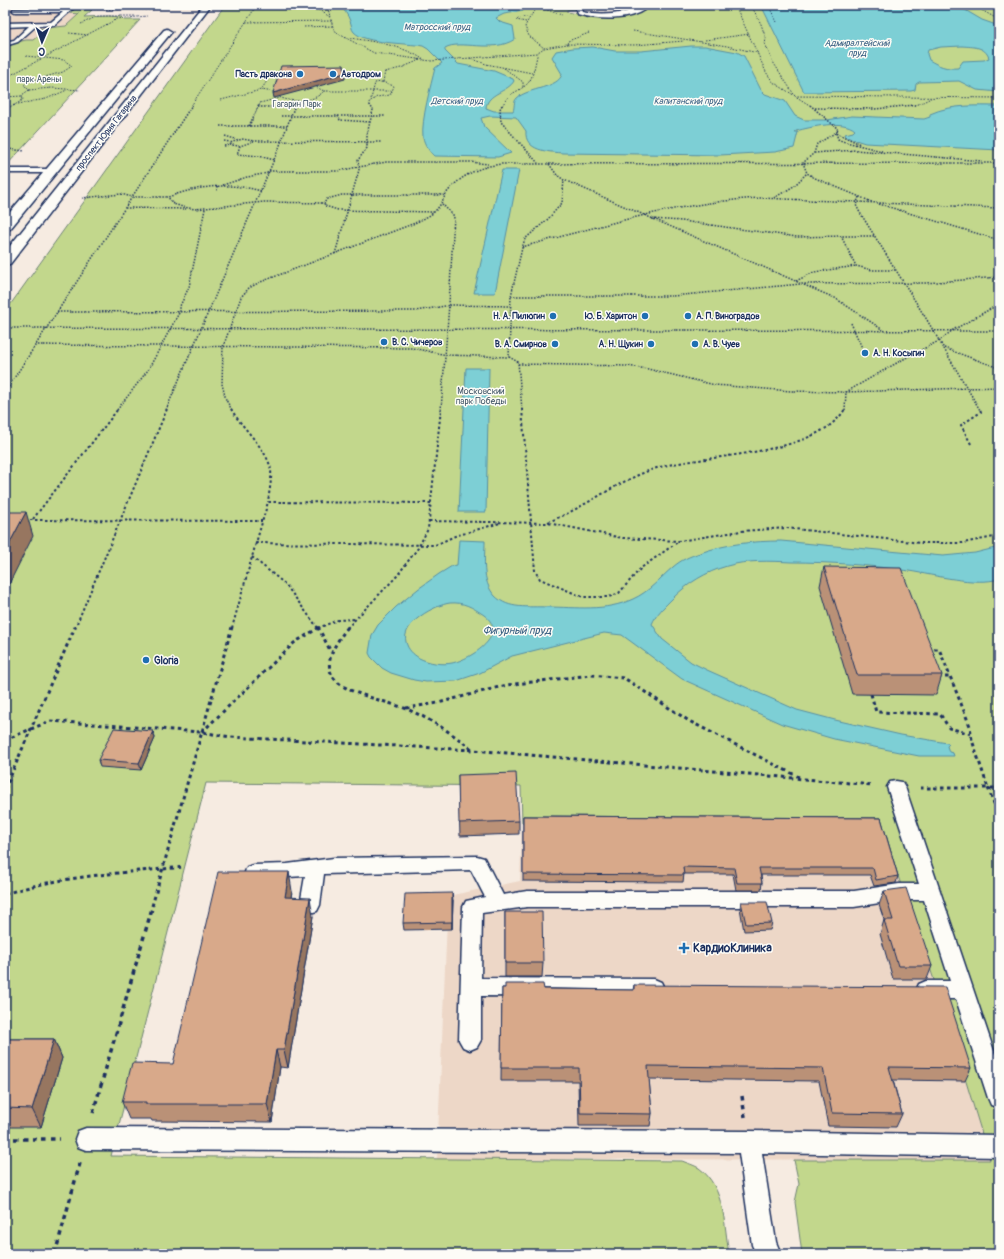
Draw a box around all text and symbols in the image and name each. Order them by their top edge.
north arrow [22,22,62,62]
water label: Матросский пруд [404,22,472,33]
water label: Адмиралтейский пруд [824,38,890,59]
text: С [38,45,45,58]
place label: Пасть дракона [235,69,293,80]
marker: Пасть дракона [295,69,305,79]
marker: Автодром [328,69,338,79]
place label: Автодром [341,69,381,80]
park label: парк Арены [17,74,61,85]
street label: проспект Юрия Гагарина [73,93,139,173]
water label: Детский пруд [430,96,485,107]
water label: Капитанский пруд [654,96,724,107]
park label: Гагарин Парк [273,99,322,110]
place label: Н. А. Пилюгин [493,311,546,322]
marker: Н. А. Пилюгин [548,311,558,321]
place label: Ю. Б. Харитон [584,311,638,322]
marker: Ю. Б. Харитон [640,311,650,321]
marker: А. П. Виноградов [683,311,693,321]
place label: А. П. Виноградов [696,311,760,322]
marker: В. С. Чичеров [379,337,389,347]
place label: В. С. Чичеров [392,337,443,348]
place label: В. А. Смирнов [495,339,548,350]
marker: В. А. Смирнов [550,339,560,349]
place label: А. Н. Щукин [599,339,643,350]
marker: А. Н. Щукин [646,339,656,349]
marker: А. В. Чуев [690,339,700,349]
place label: А. В. Чуев [703,339,740,350]
marker: А. Н. Косыгин [860,348,870,358]
place label: А. Н. Косыгин [873,348,925,359]
park label: Московский парк Победы [456,386,507,407]
water label: Фигурный пруд [483,624,553,637]
marker: Gloria [141,655,151,665]
place label: Gloria [154,655,179,667]
place label: КардиоКлиника [693,941,772,956]
marker: КардиоКлиника [678,942,690,954]

